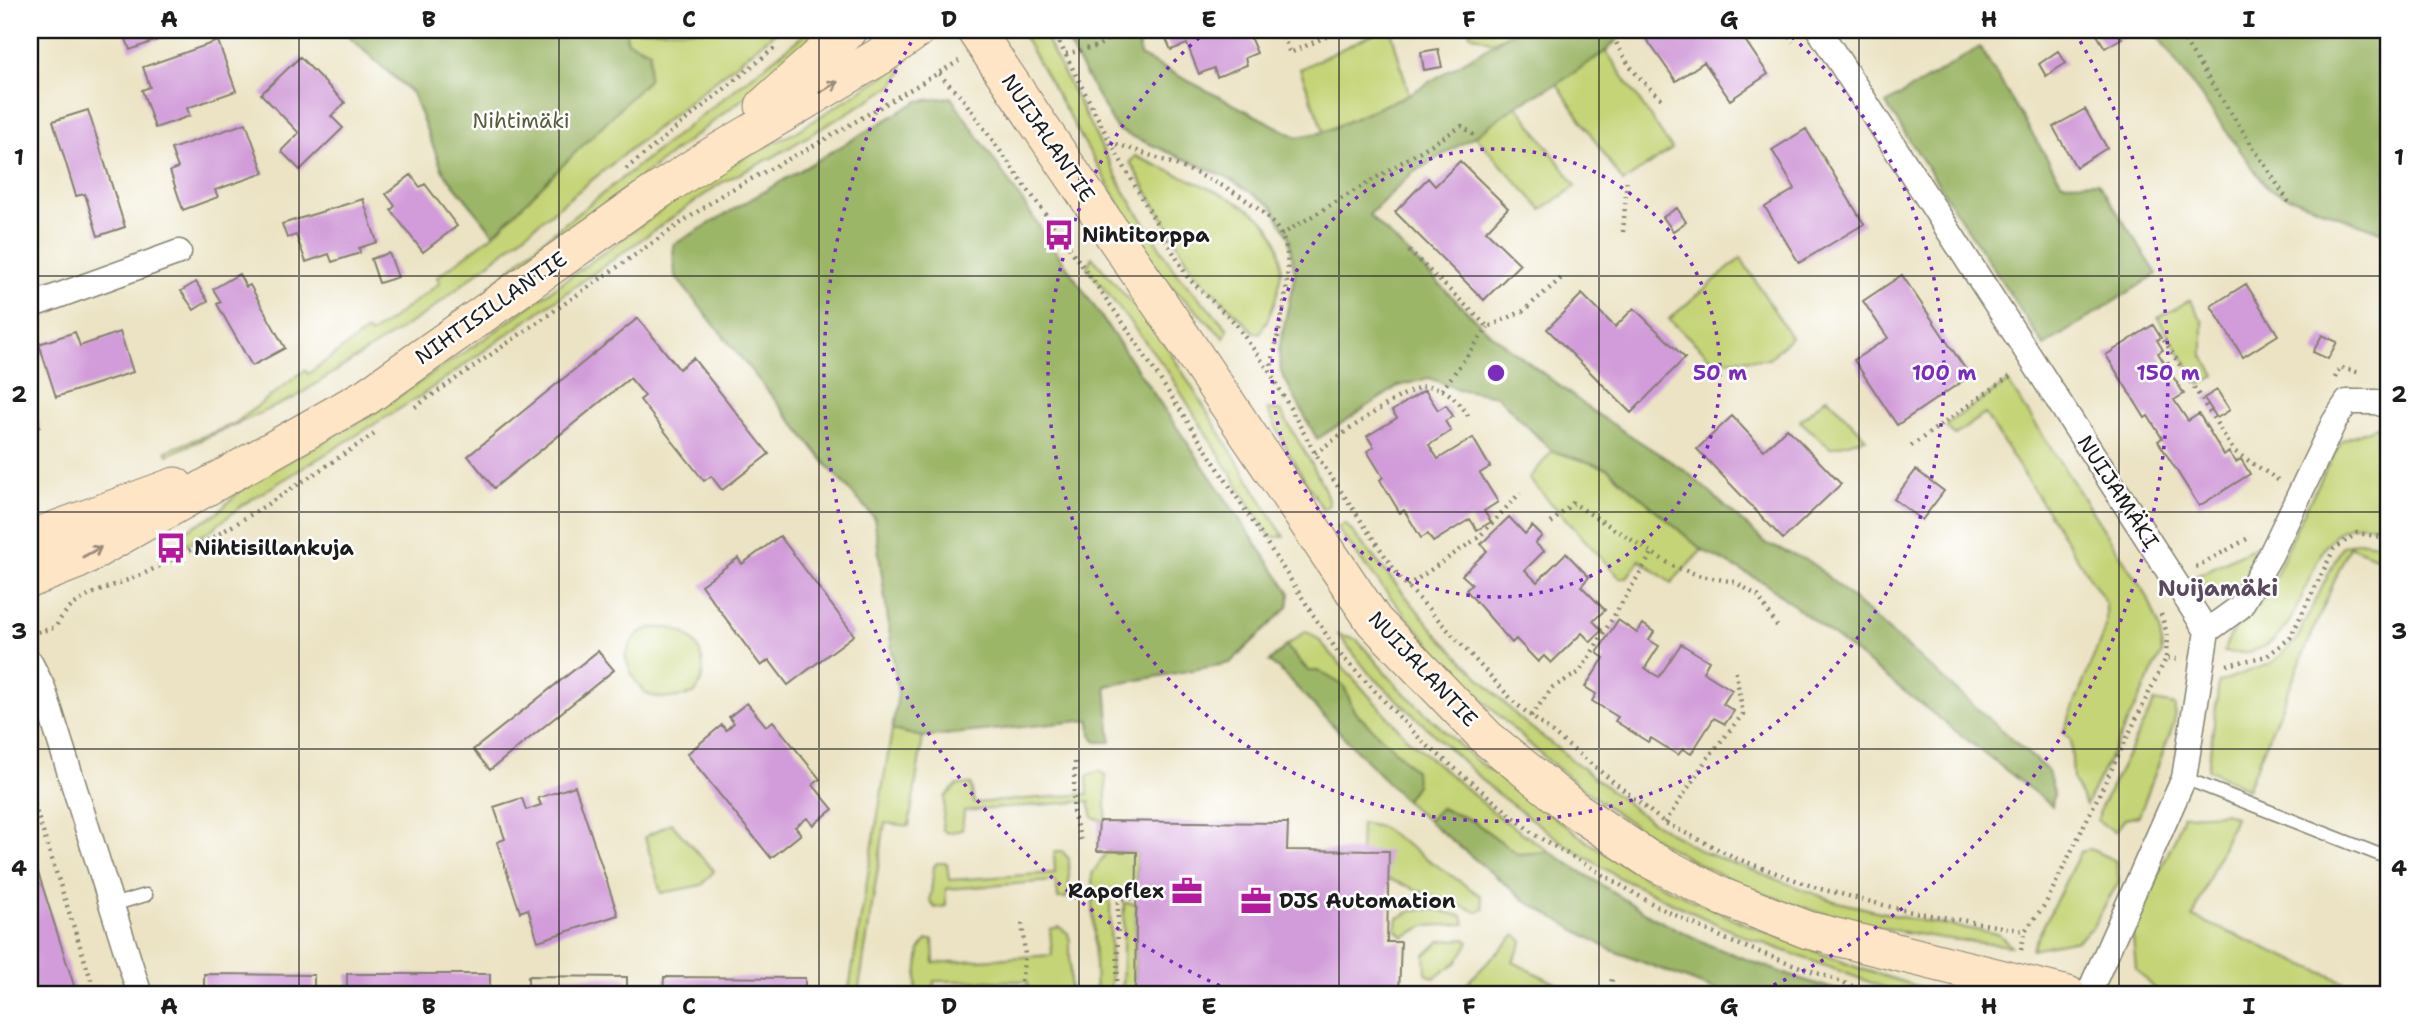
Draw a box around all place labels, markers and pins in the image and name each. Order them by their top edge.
bus stop icon: Nihtitorppa [1042,218,1076,252]
place label: Nihtitorppa [1082,221,1210,249]
centre of rings [1484,361,1508,385]
bus stop icon: Nihtisillankuja [154,531,188,565]
place label: Nihtisillankuja [194,534,355,562]
office icon: Rapoflex [1170,874,1204,908]
place label: Rapoflex [1068,877,1164,905]
office icon: DJS Automation [1239,884,1273,918]
place label: DJS Automation [1279,887,1456,915]

